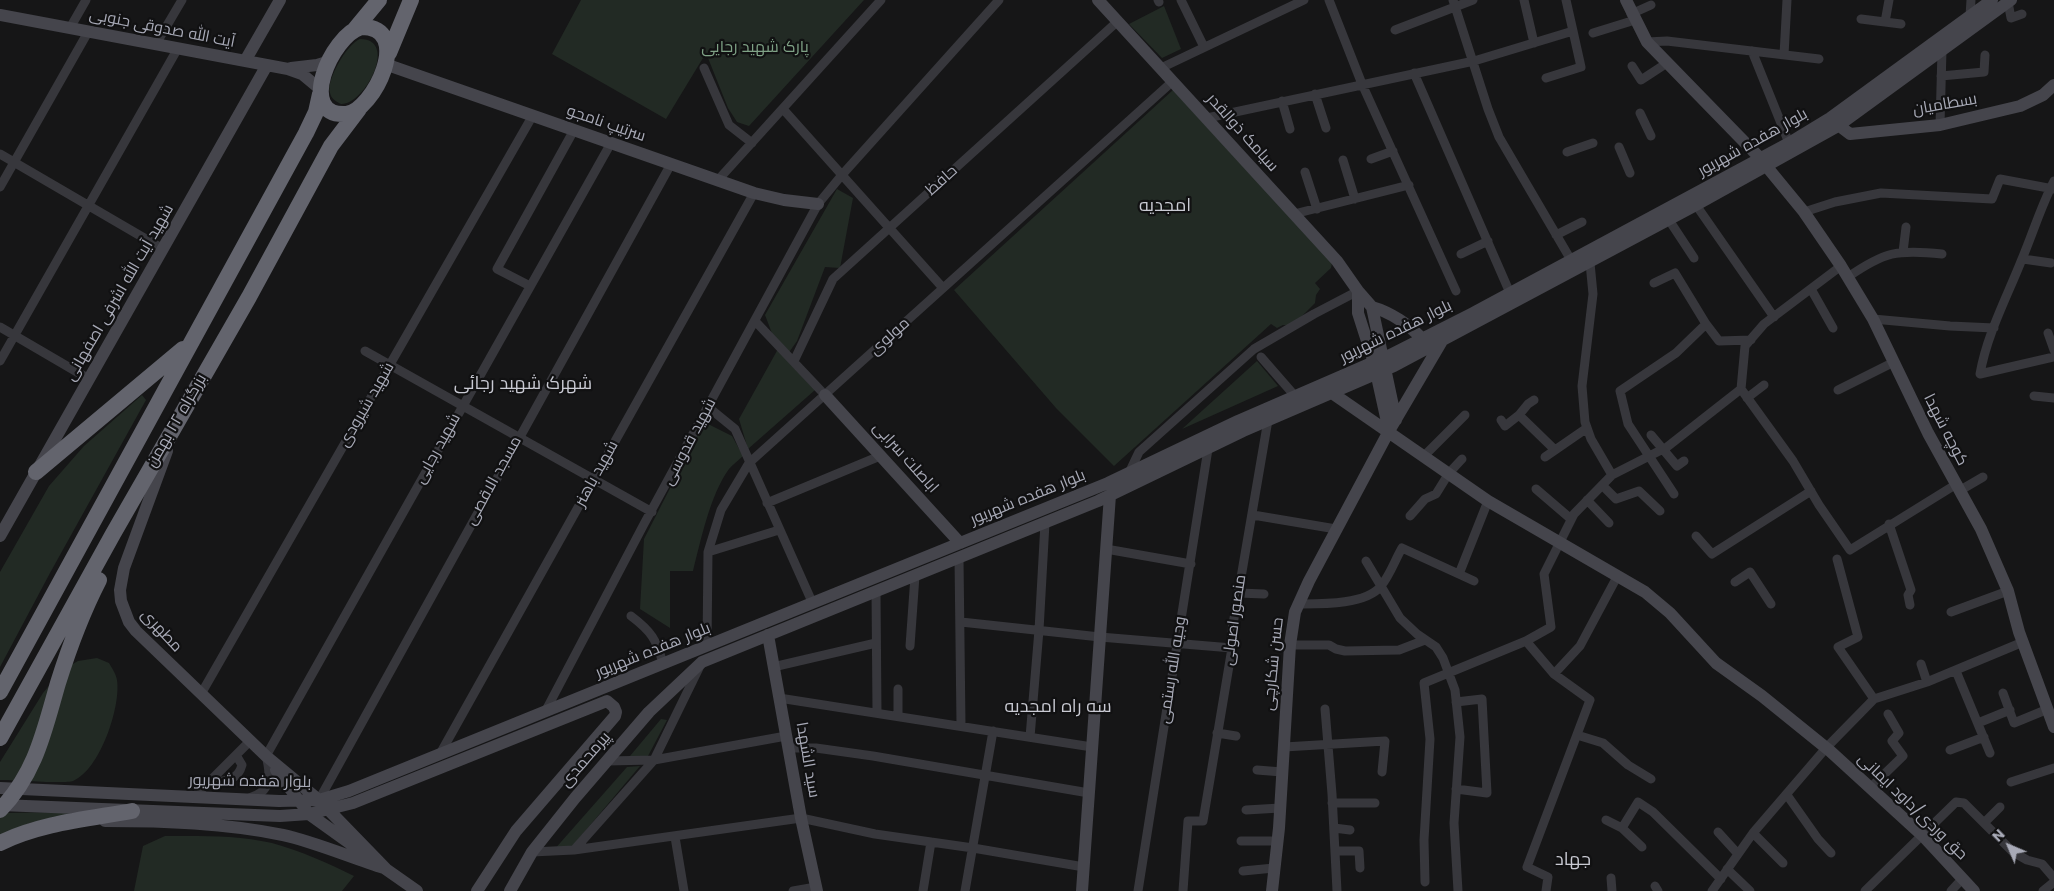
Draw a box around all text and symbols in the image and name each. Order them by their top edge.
street label: آیت الله صدوقی جنوبی [88,5,236,53]
park label: پارک شهید رجایی [701,38,809,58]
street label: سیامک ذوالقدر [1202,90,1282,176]
street label: بسطامیان [1911,90,1979,120]
street label: سرتیپ نامجو [564,102,648,146]
street label: بلوار هفده شهریور [1695,105,1811,181]
street label: حافظ [922,162,962,200]
district label: امجدیه [1139,195,1191,217]
street label: شهید آیت الله اشرفی اصفهانی [61,201,179,385]
street label: بلوار هفده شهریور [1337,296,1455,368]
street label: مولوی [866,314,914,360]
street label: شهید شیرودی [335,359,399,451]
street label: بزرگراه ۲۲ بهمن [142,371,212,471]
district label: شهرک شهید رجائی [454,373,592,395]
street label: کوچه شهدا [1919,391,1971,469]
street label: شهید قدوسی [659,395,721,489]
street label: شهید رجایی [411,410,465,488]
street label: اباصلت سرابی [868,418,942,498]
street label: مسجد الاقصی [462,433,526,529]
street label: شهید باهنر [571,438,623,510]
street label: بلوار هفده شهریور [968,466,1088,530]
street label: منصور اصولی [1219,573,1251,667]
street label: مطهری [136,605,186,657]
street label: وجیه الله رستمی [1155,615,1191,725]
street label: حسن شکارچی [1260,616,1288,712]
street label: بلوار هفده شهریور [593,619,713,683]
district label: سه راه امجدیه [1004,696,1112,718]
street label: سید الشهدا [791,721,823,799]
street label: پیرمحمدی [557,728,615,792]
street label: حق وردی/داود ایمانی [1853,750,1971,864]
street label: بلوار هفده شهریور [189,771,311,793]
north arrow [1984,821,2034,871]
text: N [1988,825,2009,846]
district label: جهاد [1555,849,1591,871]

